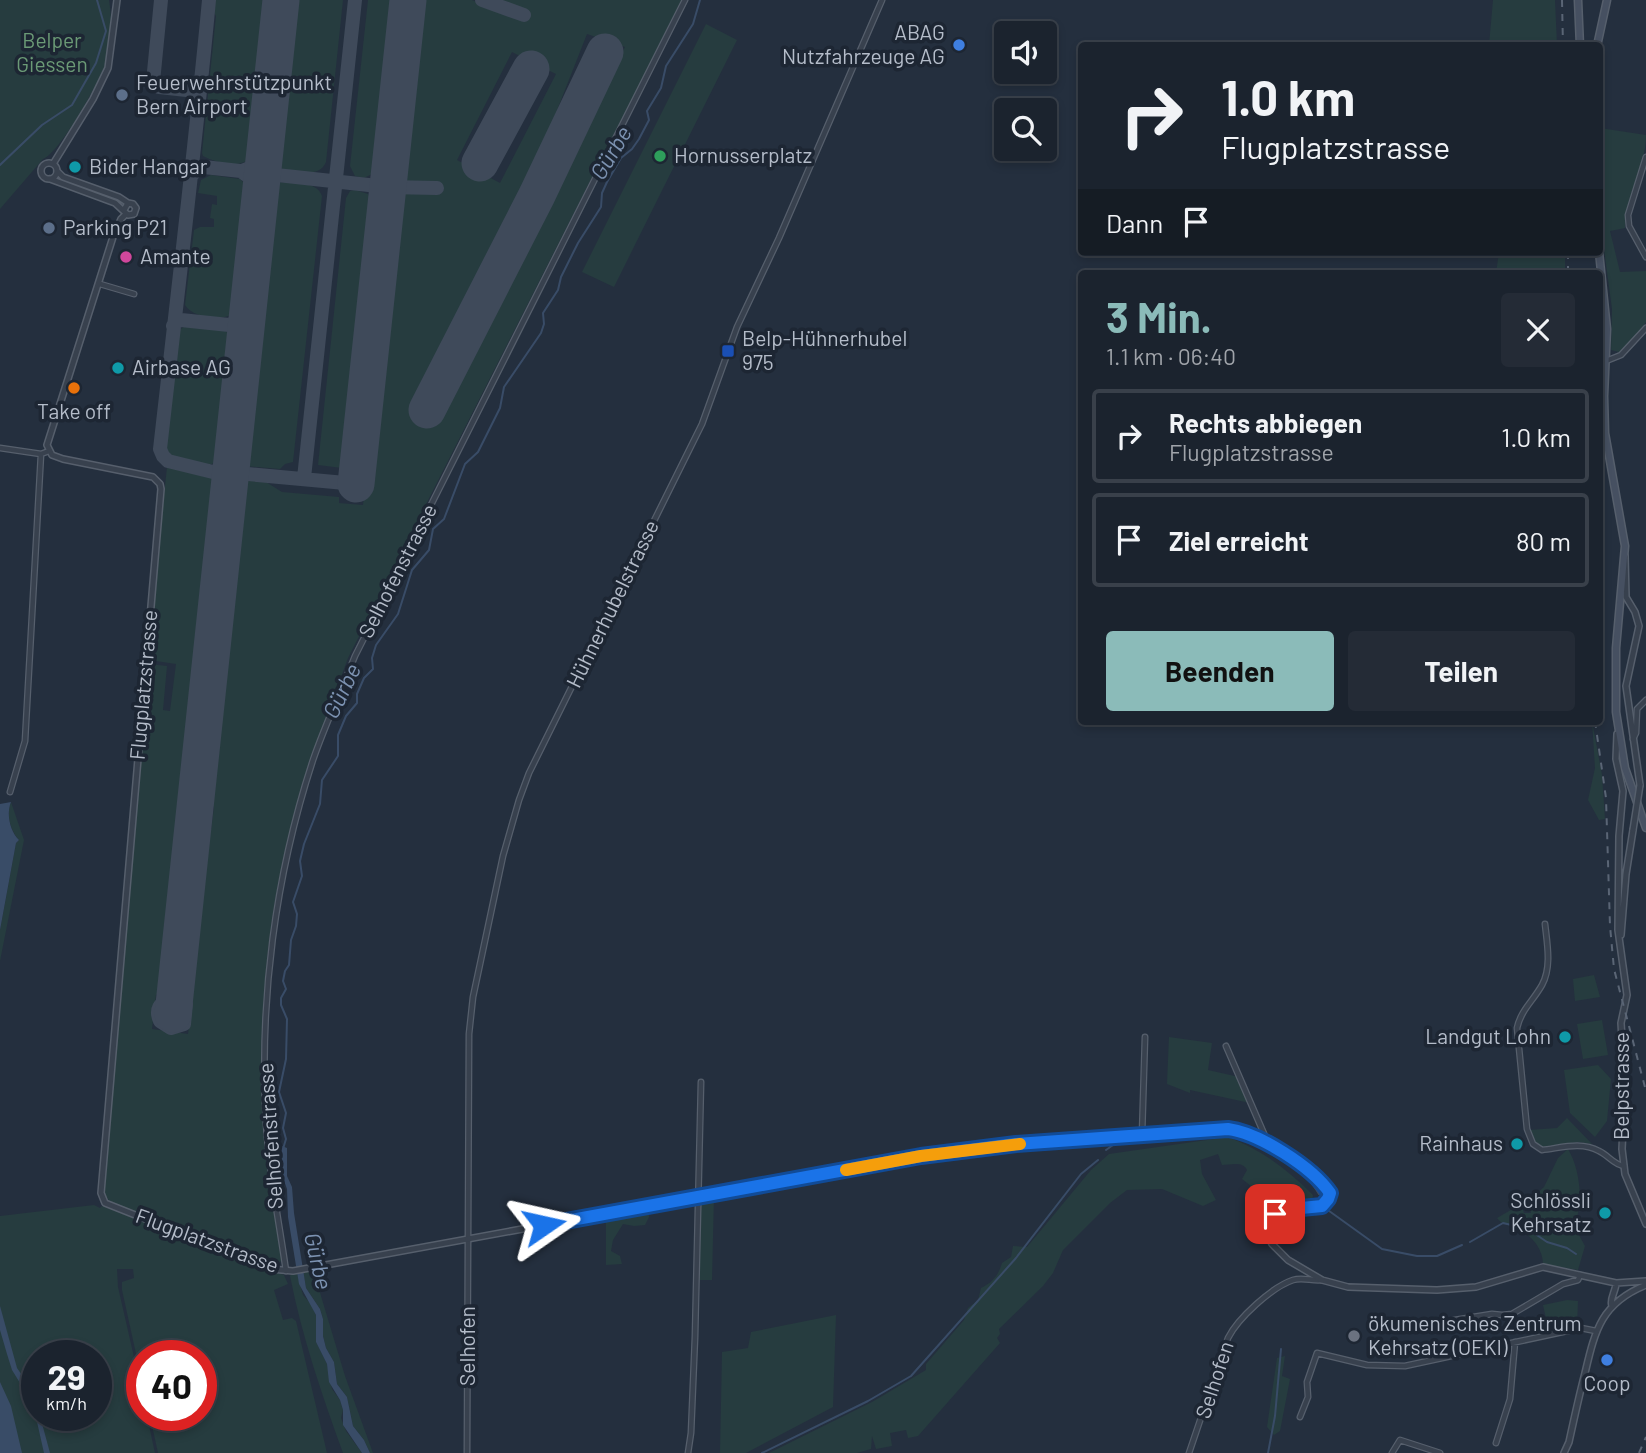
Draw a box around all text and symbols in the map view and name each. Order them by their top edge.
place label: ABAG Nutzfahrzeuge AG [782,19,945,68]
map controls [994,21,1057,161]
button: sound [994,21,1057,84]
park label: Belper Giessen [16,27,88,76]
marker: ABAG Nutzfahrzeuge AG [951,37,967,53]
text: 1.0 km [1221,67,1355,126]
place label: Feuerwehrstützpunkt Bern Airport [136,69,332,118]
icon: right [1106,70,1197,161]
marker: Feuerwehrstützpunkt Bern Airport [114,87,130,103]
button: search [994,98,1057,161]
water label: Gürbe [583,121,637,184]
text: Flugplatzstrasse [1221,127,1450,165]
place label: Hornusserplatz [674,142,812,167]
marker: Hornusserplatz [652,148,668,164]
place label: Bider Hangar [89,153,208,178]
marker: Bider Hangar [67,159,83,175]
icon: arrive [1177,203,1215,241]
text: Dann [1106,207,1163,238]
place label: Parking P21 [63,214,167,239]
marker: Parking P21 [41,220,57,236]
place label: Amante [140,243,211,268]
marker: Amante [118,249,134,265]
text: 3 Min. [1106,291,1212,341]
button: close [1501,293,1575,367]
place label: Belp-Hühnerhubel 975 [742,325,907,374]
text: 1.1 km · 06:40 [1106,342,1236,370]
marker: Belp-Hühnerhubel 975 [720,343,736,359]
place label: Airbase AG [132,354,231,379]
marker: Airbase AG [110,360,126,376]
marker: Take off [66,380,82,396]
place label: Take off [37,398,111,423]
text: Rechts abbiegen [1169,407,1362,438]
icon: right [1110,417,1148,455]
text: 1.0 km [1501,421,1571,452]
text: Flugplatzstrasse [1169,438,1334,466]
street label: Selhofenstrasse [352,499,441,641]
street label: Hühnerhubelstrasse [560,515,663,691]
icon: arrive [1110,521,1148,559]
text: Ziel erreicht [1169,525,1309,556]
text: 80 m [1516,525,1571,556]
street label: Flugplatzstrasse [123,609,162,761]
button: Beenden [1106,631,1334,711]
button: Teilen [1348,631,1575,711]
water label: Gürbe [316,658,366,723]
place label: Landgut Lohn [1425,1023,1551,1048]
marker: Landgut Lohn [1557,1029,1573,1045]
street label: Belpstrasse [1608,1032,1633,1140]
street label: Selhofenstrasse [252,1062,287,1210]
place label: Rainhaus [1419,1130,1503,1155]
marker: Rainhaus [1509,1136,1525,1152]
pin [1245,1184,1305,1244]
place label: Schlössli Kehrsatz [1510,1187,1591,1236]
position arrow [507,1188,581,1262]
icon: arrive [1256,1195,1294,1233]
street label: Flugplatzstrasse [133,1202,282,1277]
marker: Schlössli Kehrsatz [1597,1205,1613,1221]
water label: Gürbe [299,1230,339,1292]
street label: Selhofen [454,1306,479,1386]
place label: ökumenisches Zentrum Kehrsatz (OEKI) [1368,1310,1582,1359]
marker: ökumenisches Zentrum Kehrsatz (OEKI) [1346,1328,1362,1344]
street label: Selhofen [1189,1338,1238,1421]
speed limit sign: 40 [126,1340,217,1431]
marker: Coop [1599,1352,1615,1368]
text: 29 [47,1355,86,1397]
place label: Coop [1583,1370,1631,1395]
text: km/h [46,1392,87,1414]

